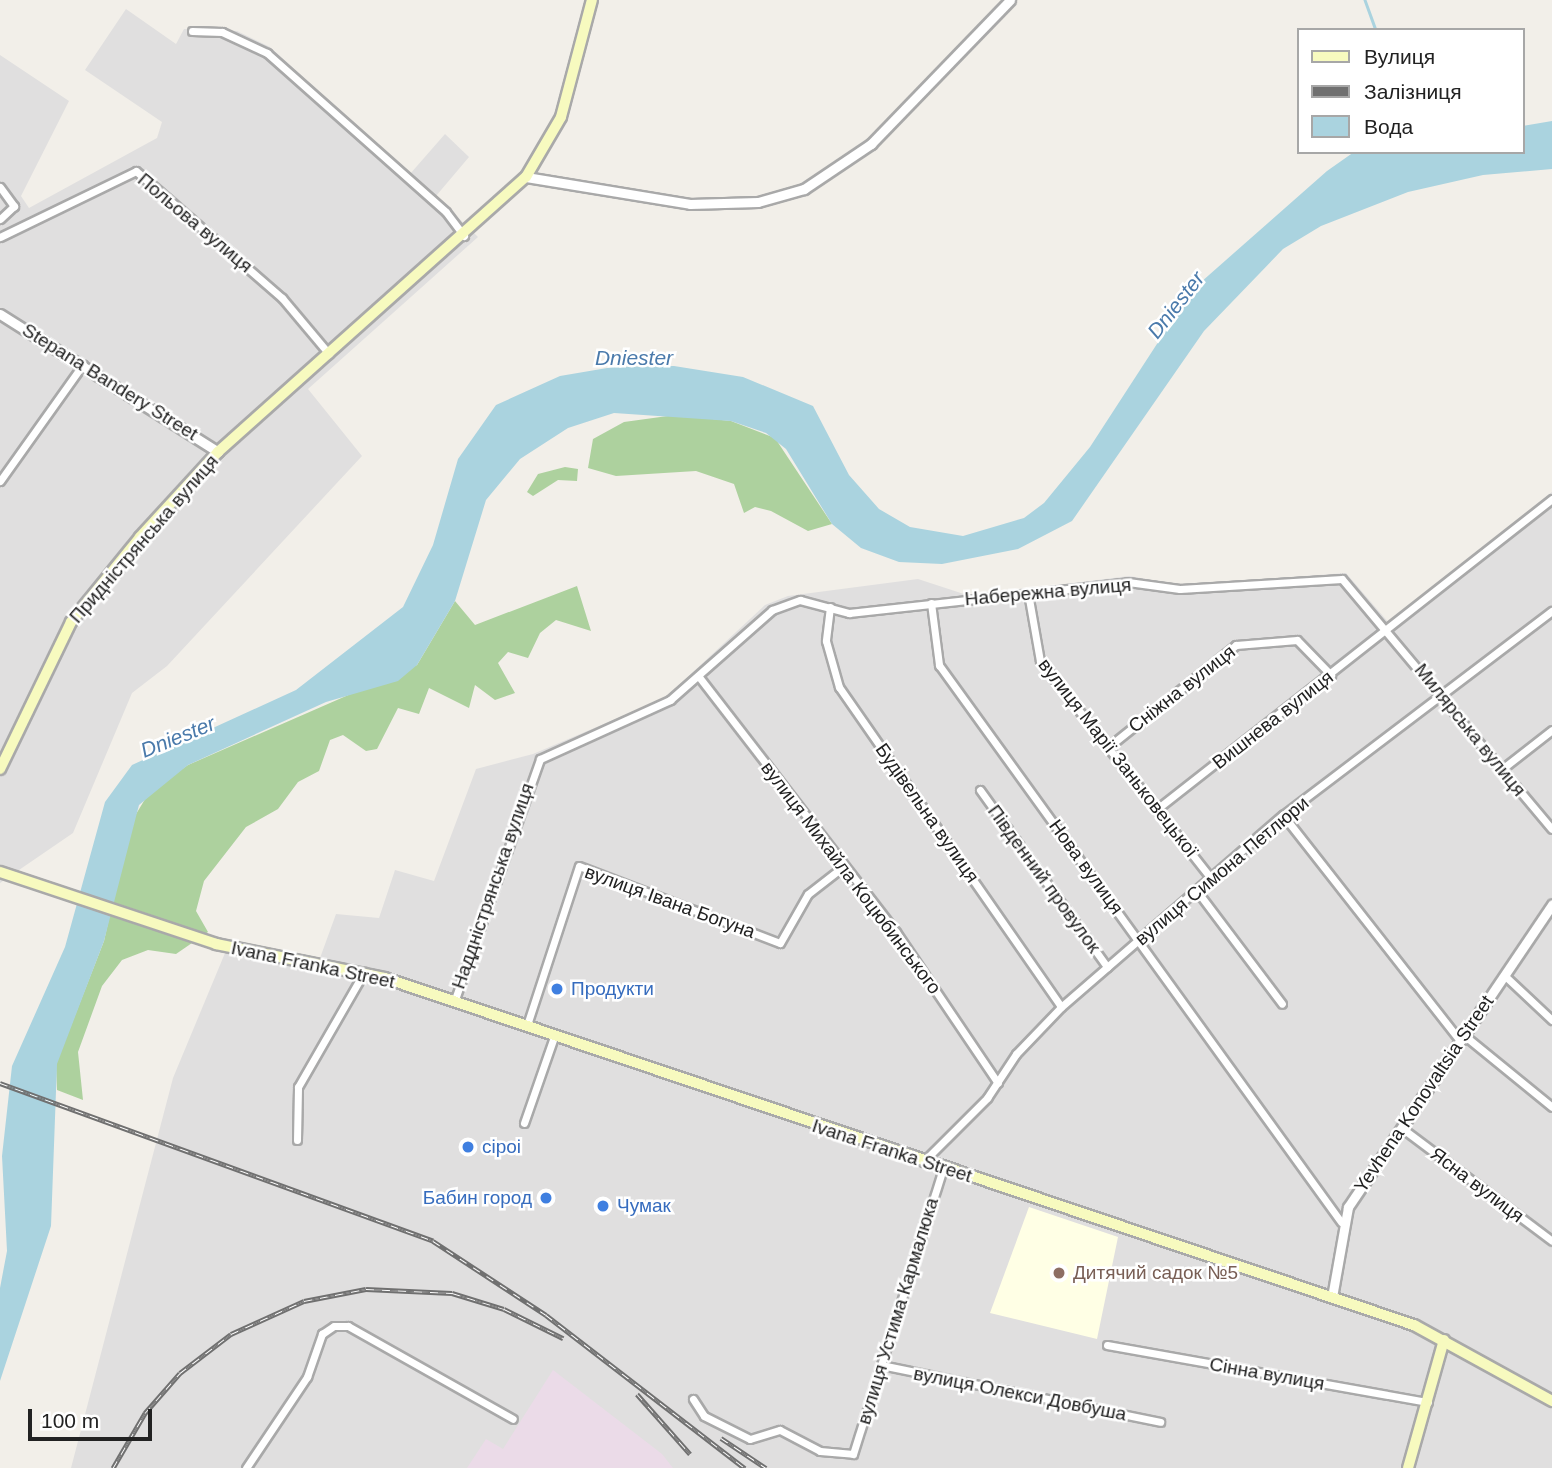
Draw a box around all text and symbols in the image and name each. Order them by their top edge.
legend [1296,28,1524,154]
text: Вулиця [1364,45,1435,68]
text: Залізниця [1364,80,1462,103]
text: Вода [1364,115,1413,138]
street label: Польова вулиця [133,168,257,278]
water label: Dniester [1142,266,1210,344]
street label: Stepana Bandery Street [18,319,202,445]
water label: Dniester [595,345,673,371]
street label: Придністрянська вулиця [65,450,223,628]
street label: Набережна вулиця [964,573,1132,611]
street label: Сніжна вулиця [1124,640,1240,738]
street label: вулиця Марії Заньковецької [1033,654,1203,862]
street label: Милярська вулиця [1410,659,1530,801]
street label: Вишнева вулиця [1208,666,1338,774]
water label: Dniester [137,711,219,763]
street label: Будівельна вулиця [870,739,984,887]
street label: вулиця Михайла Коцюбинського [756,757,946,999]
street label: Наддністрянська вулиця [447,780,539,992]
street label: вулиця Симона Петлюри [1131,792,1313,950]
street label: Південний провулок [983,801,1105,957]
street label: Нова вулиця [1044,815,1128,919]
street label: вулиця Івана Богуна [582,861,758,943]
street label: Ivana Franka Street [229,937,397,993]
place label: Продукти [571,978,654,1000]
marker: Продукти [549,981,565,997]
street label: Yevhena Konovaltsia Street [1349,991,1499,1197]
street label: Ivana Franka Street [809,1114,975,1188]
place label: сіроі [482,1136,521,1158]
marker: сіроі [460,1139,476,1155]
street label: Ясна вулиця [1426,1142,1528,1228]
place label: Бабин город [423,1187,532,1209]
marker: Бабин город [538,1190,554,1206]
place label: Чумак [617,1195,671,1217]
street label: вулиця Устима Кармалюка [853,1195,943,1427]
marker: Чумак [595,1198,611,1214]
place label: Дитячий садок №5 [1073,1262,1238,1284]
marker: Дитячий садок №5 [1051,1265,1067,1281]
street label: Сінна вулиця [1208,1353,1326,1395]
street label: вулиця Олекси Довбуша [912,1362,1128,1426]
scale bar [32,1394,156,1438]
text: 100 m [41,1409,99,1432]

